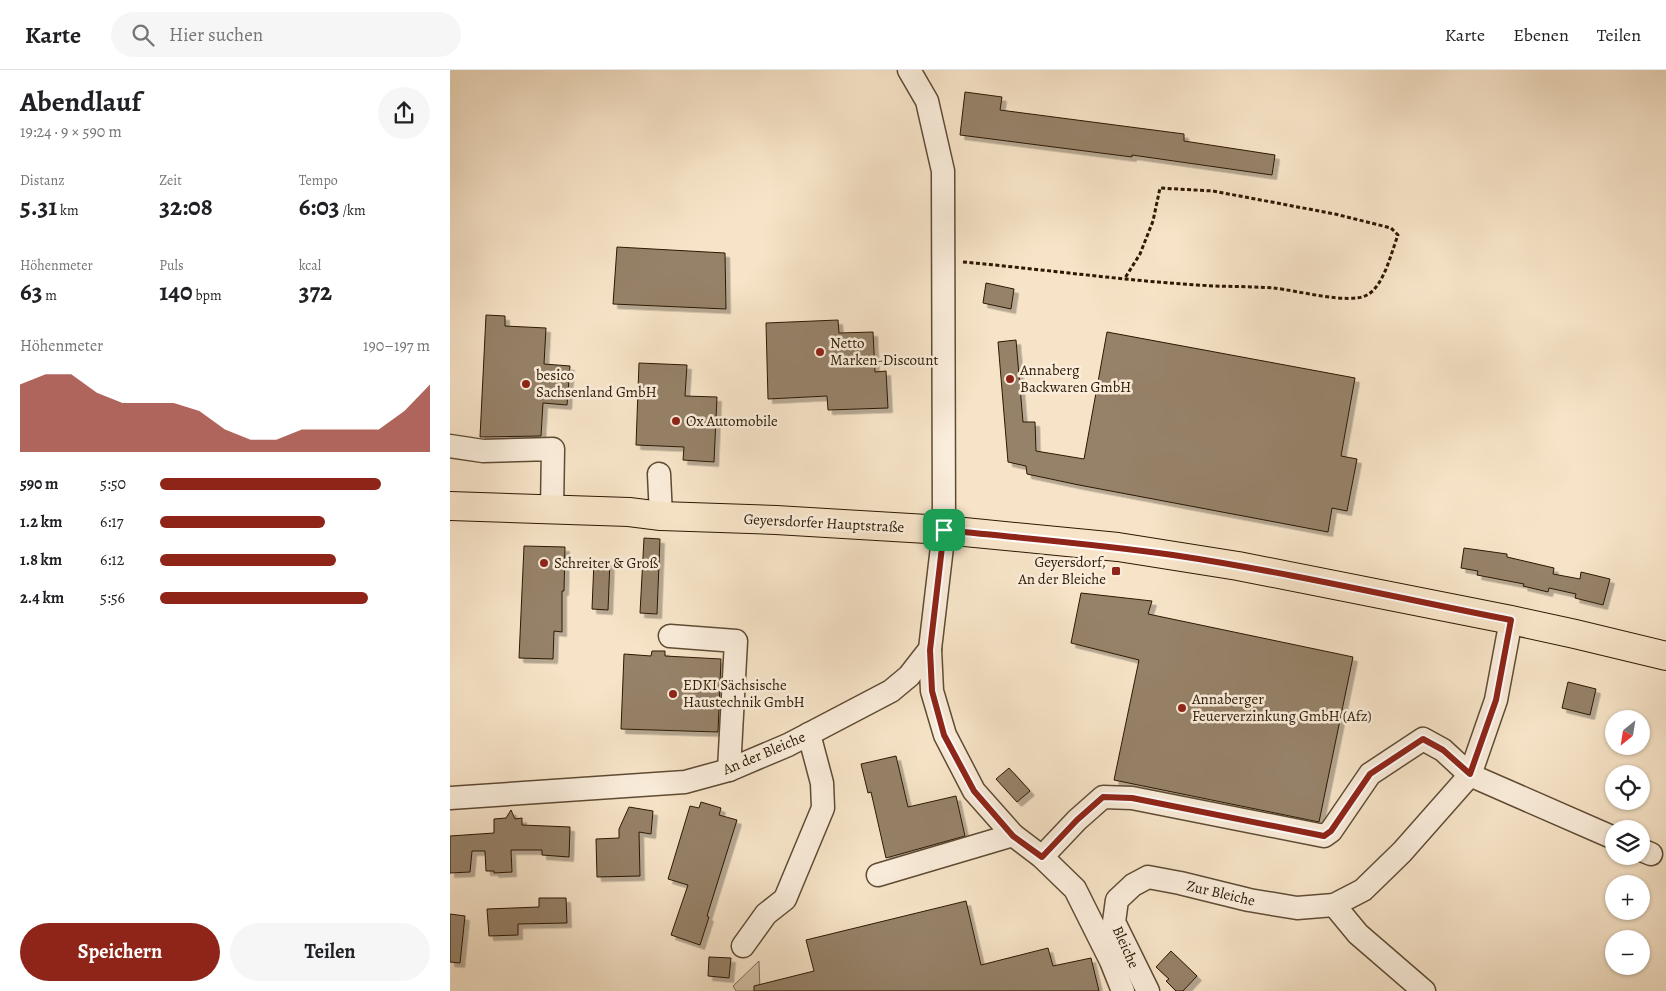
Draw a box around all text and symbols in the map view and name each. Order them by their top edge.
search box [111,12,461,57]
text: Karte [25,19,81,51]
icon: search [129,21,157,49]
text: Hier suchen [169,22,263,48]
text: Karte [1445,23,1485,47]
text: Ebenen [1513,23,1569,47]
text: Teilen [1597,23,1641,47]
text: Abendlauf [20,83,141,121]
button: share [378,87,430,139]
text: 19:24 · 9 × 590 m [20,121,122,143]
text: Distanz [20,171,65,190]
text: Zeit [159,171,182,190]
text: Tempo [299,171,338,190]
text: 5.31 [20,190,57,224]
text: 32:08 [159,190,213,224]
text: 6:03 [299,190,340,224]
text: km [57,201,79,220]
text: /km [340,201,366,220]
text: Höhenmeter [20,256,93,275]
text: Puls [159,256,184,275]
text: kcal [299,256,321,275]
text: 63 [20,275,42,309]
text: 140 [159,275,193,309]
text: 372 [299,275,332,309]
text: m [42,286,57,305]
text: bpm [193,286,222,305]
place label: Netto Marken-Discount [830,333,938,370]
text: Höhenmeter [20,335,103,357]
text: 190–197 m [363,335,430,357]
marker: Netto Marken-Discount [814,346,826,358]
place label: Annaberg Backwaren GmbH [1019,360,1131,397]
place label: besico Sachsenland GmbH [536,365,657,402]
marker: Annaberg Backwaren GmbH [1004,373,1016,385]
marker: besico Sachsenland GmbH [520,378,532,390]
place label: Ox Automobile [686,411,778,431]
marker: Ox Automobile [670,415,682,427]
text: 590 m [20,473,58,495]
text: 5:50 [100,473,126,495]
street label: Geyersdorfer Hauptstraße [743,509,905,537]
pin [923,509,965,551]
text: 1.2 km [20,511,62,533]
text: 6:17 [100,511,123,533]
icon: arrive [930,516,958,544]
text: 1.8 km [20,549,62,571]
text: 6:12 [100,549,124,571]
place label: Geyersdorf, An der Bleiche [1017,552,1106,589]
place label: Schreiter & Groß [554,553,658,573]
marker: Schreiter & Groß [538,557,550,569]
marker: Geyersdorf, An der Bleiche [1110,565,1122,577]
text: 2.4 km [20,587,64,609]
text: 5:56 [100,587,125,609]
place label: EDKI Sächsische Haustechnik GmbH [683,675,805,712]
marker: EDKI Sächsische Haustechnik GmbH [667,688,679,700]
place label: Annaberger Feuerverzinkung GmbH (Afz) [1191,689,1372,726]
marker: Annaberger Feuerverzinkung GmbH (Afz) [1176,702,1188,714]
north arrow [1605,710,1650,755]
map controls [1605,710,1650,975]
street label: An der Bleiche [719,727,809,780]
button: locate [1605,765,1650,810]
button: layers [1605,820,1650,865]
street label: Zur Bleiche [1185,875,1258,911]
button: + [1605,875,1650,920]
button: Speichern [20,923,220,981]
button: Teilen [230,923,430,981]
street label: Bleiche [1108,923,1144,972]
button: − [1605,930,1650,975]

